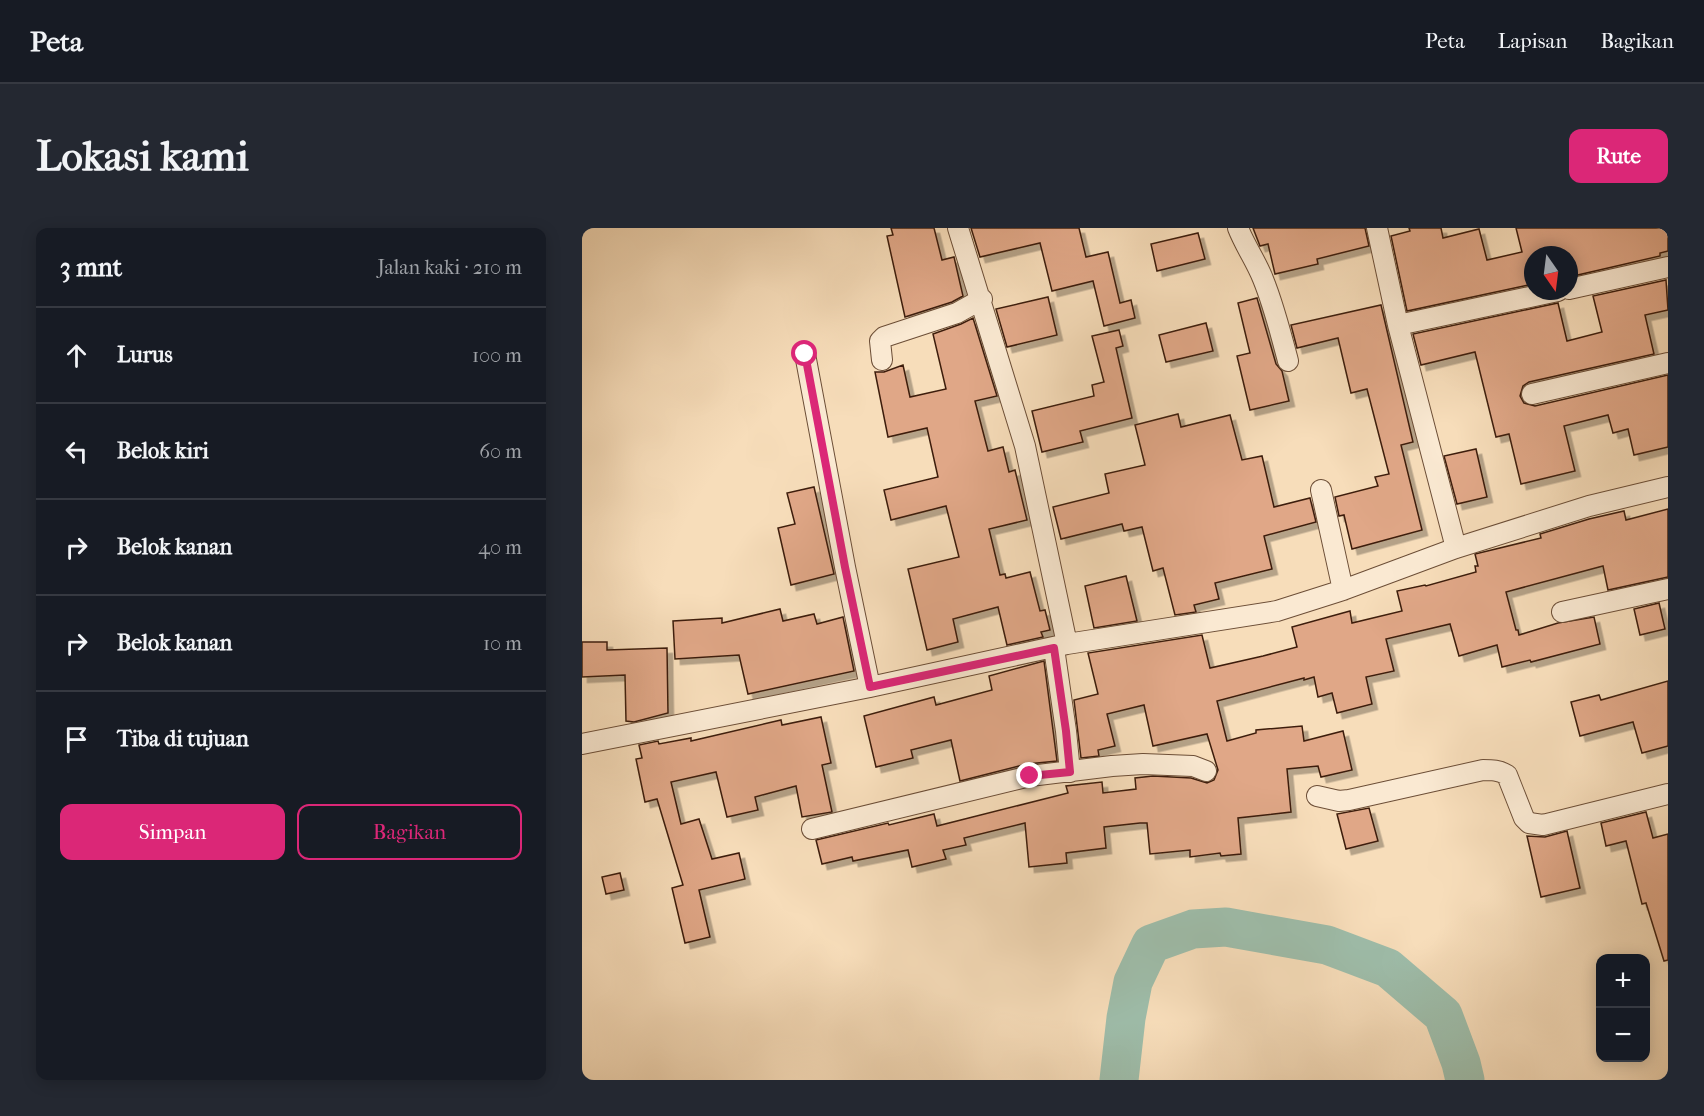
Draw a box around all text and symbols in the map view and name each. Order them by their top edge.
text: Peta [30,25,83,58]
text: Peta [1425,29,1465,53]
text: Lapisan [1498,29,1567,53]
text: Bagikan [1600,29,1674,53]
button: Rute [1569,129,1668,183]
text: Lokasi kami [36,132,249,181]
north arrow [1524,246,1578,300]
text: 3 mnt [60,252,122,283]
text: Jalan kaki · 210 m [377,256,522,279]
icon: ahead [60,339,93,372]
route start [791,340,817,366]
text: Lurus [117,342,173,368]
text: 100 m [472,344,522,367]
icon: left [60,435,93,468]
text: Belok kiri [117,438,209,464]
text: 60 m [479,440,522,463]
icon: right [60,531,93,564]
text: Belok kanan [117,534,232,560]
text: 40 m [478,536,522,559]
icon: right [60,627,93,660]
text: Belok kanan [117,630,232,656]
text: 10 m [483,632,522,655]
icon: arrive [60,723,93,756]
text: Tiba di tujuan [117,726,249,752]
route end [1016,762,1042,788]
button: Simpan [60,804,285,860]
button: Bagikan [297,804,522,860]
map controls [1596,954,1650,1062]
button: + [1596,954,1650,1008]
button: − [1596,1008,1650,1062]

